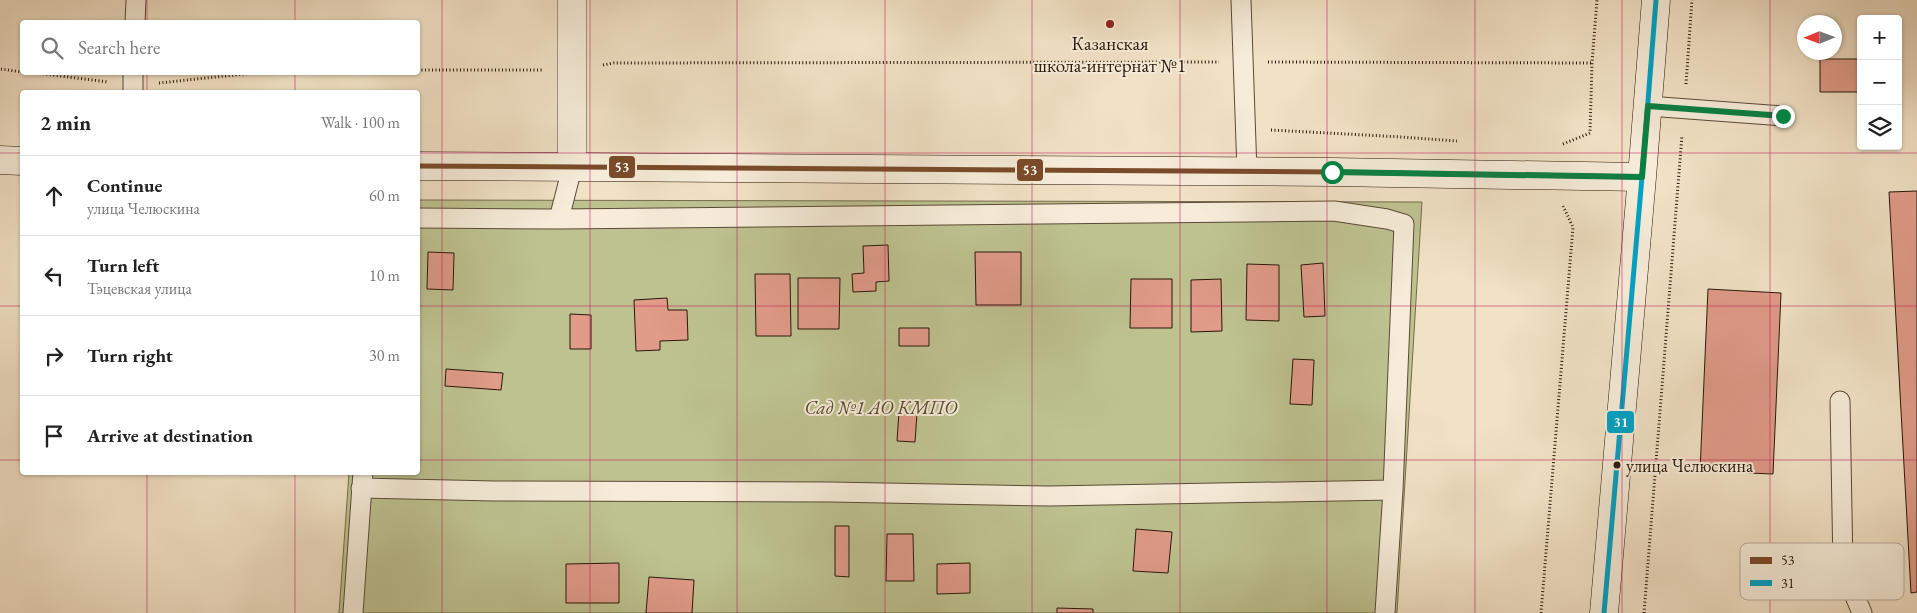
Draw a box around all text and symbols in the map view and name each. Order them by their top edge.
north arrow [1797,15,1842,60]
map controls [1857,15,1902,150]
button: + [1857,15,1902,60]
marker: Казанская школа-интернат №1 [1104,18,1116,30]
search box [20,20,420,75]
place label: Казанская школа-интернат №1 [1034,31,1186,78]
icon: search [38,34,66,62]
text: Search here [78,35,160,60]
button: − [1857,60,1902,105]
route end [1772,105,1795,128]
button: layers [1857,105,1902,150]
text: 2 min [40,109,91,136]
text: Walk · 100 m [321,112,400,133]
line badge: 53 [608,155,636,179]
text: 53 [615,158,629,176]
line badge: 53 [1016,158,1044,182]
text: 53 [1023,161,1037,179]
route start [1321,161,1344,184]
text: Continue [87,173,162,198]
icon: ahead [40,182,68,210]
text: 60 m [369,185,400,206]
text: улица Челюскина [87,198,200,219]
text: Turn left [87,253,159,278]
icon: left [40,262,68,290]
text: 10 m [369,265,400,286]
text: Тэцевская улица [87,278,192,299]
icon: right [40,342,68,370]
text: Turn right [87,343,173,368]
text: 30 m [369,345,400,366]
park label: Сад №1 АО КМПО [805,395,958,420]
line badge: 31 [1606,410,1635,434]
text: 31 [1614,413,1628,431]
icon: arrive [40,422,68,450]
text: Arrive at destination [87,423,253,448]
place label: улица Челюскина [1626,454,1754,477]
marker: улица Челюскина [1612,460,1622,470]
legend [1740,543,1904,600]
text: 53 [1781,551,1795,569]
text: 31 [1781,574,1794,592]

